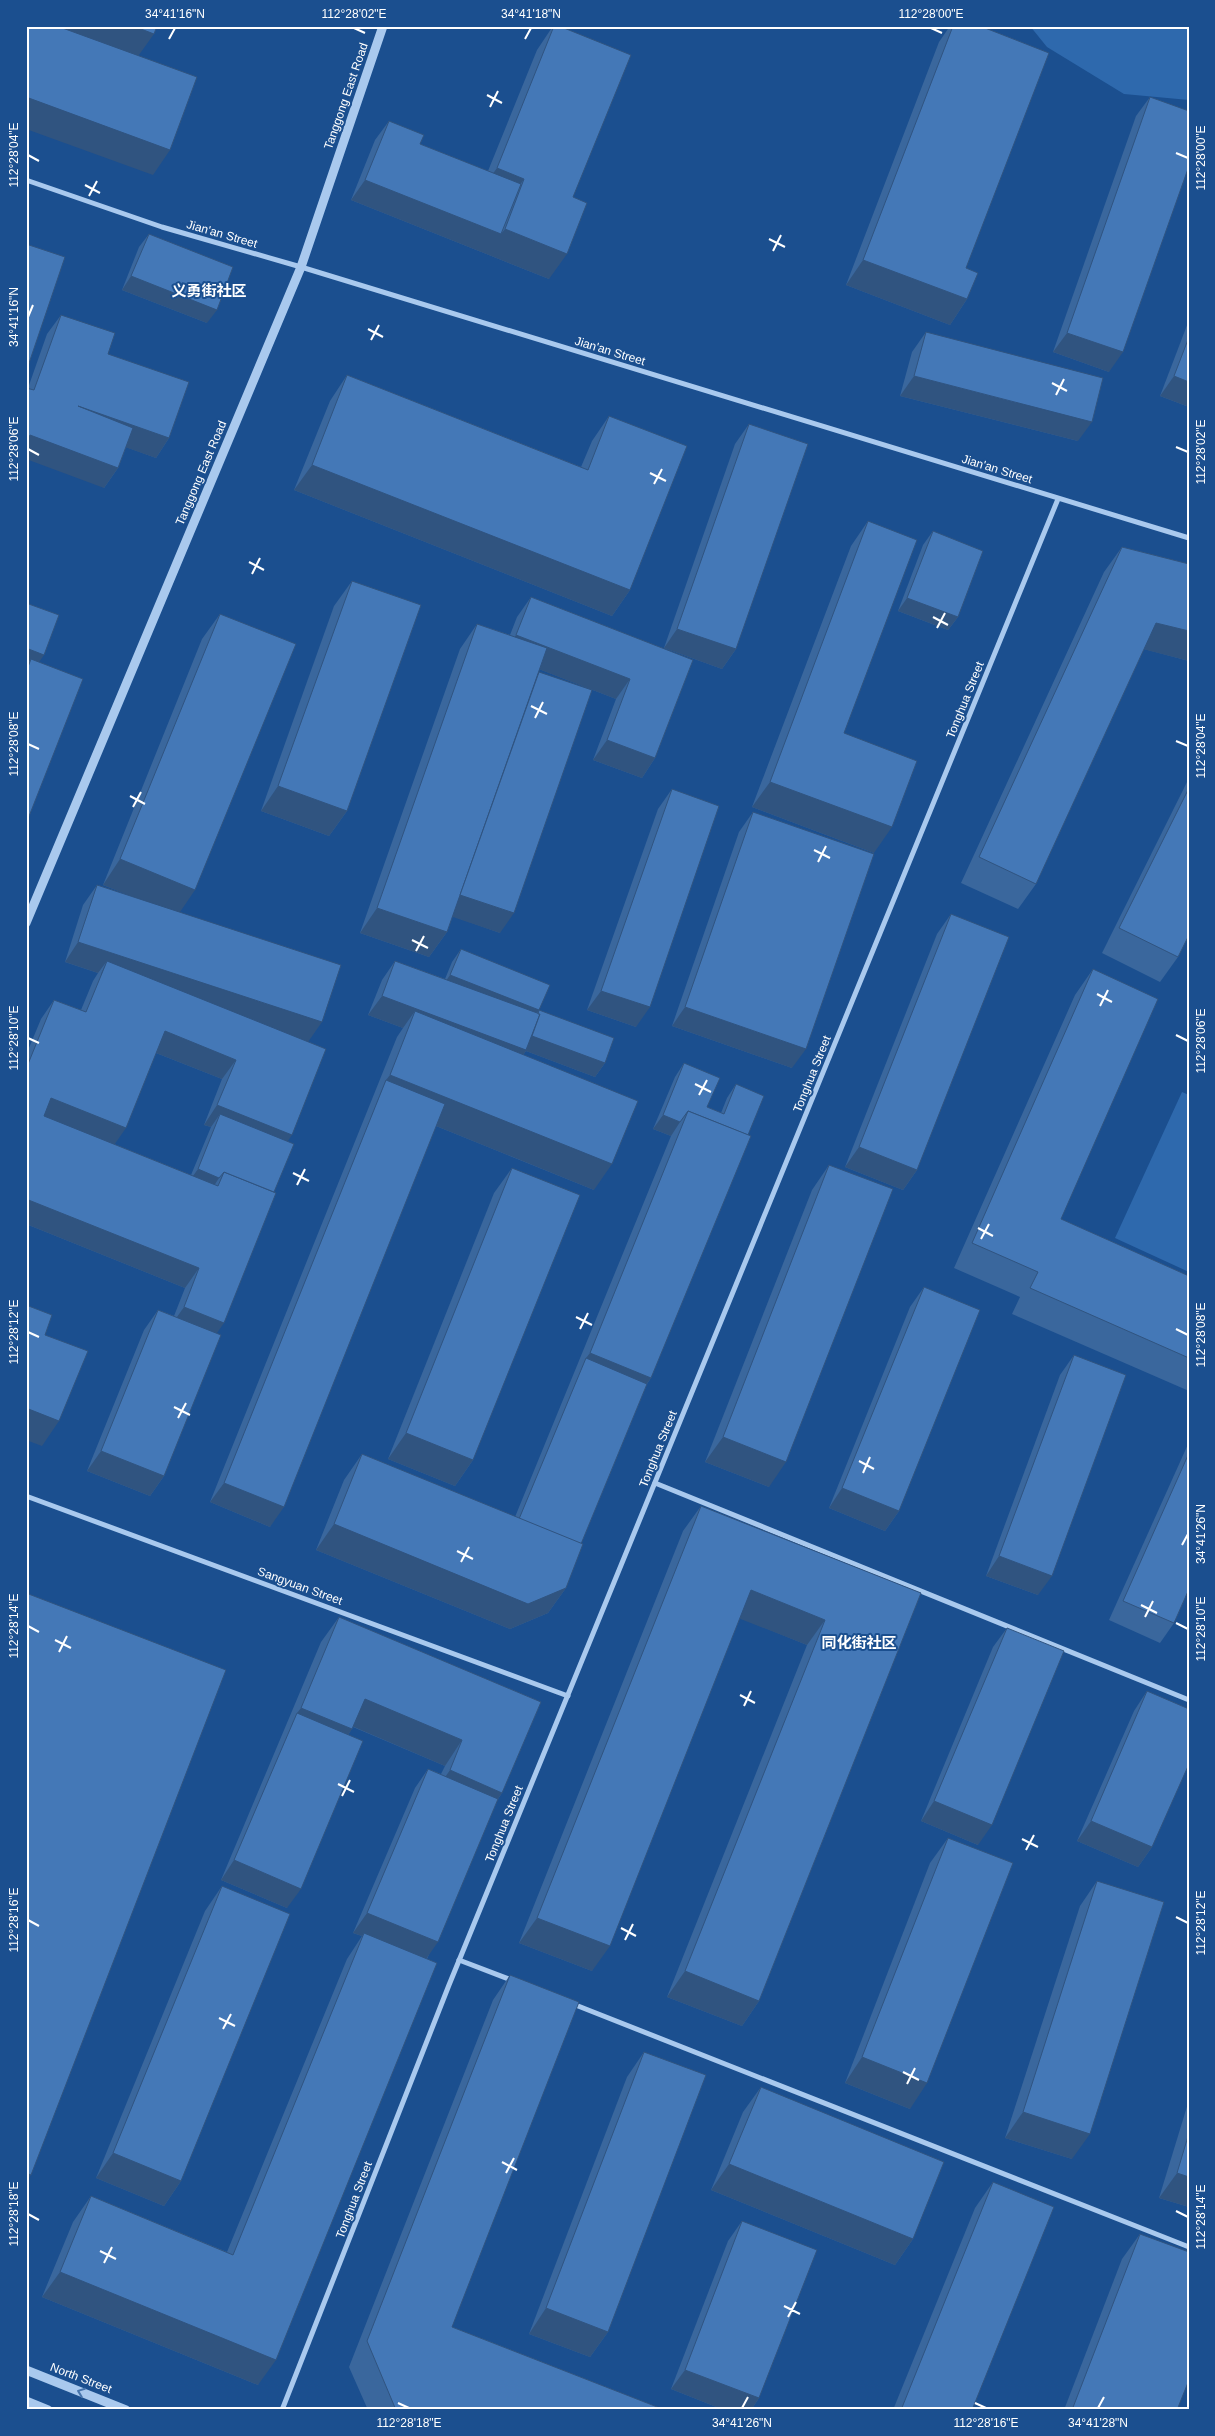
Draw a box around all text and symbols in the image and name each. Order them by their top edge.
text: 34°41'16"N [145,7,205,21]
text: 112°28'02"E [321,7,387,21]
text: 34°41'18"N [501,7,561,21]
text: 112°28'00"E [898,7,964,21]
street label: Tanggong East Road [321,41,371,151]
text: 112°28'04"E [7,122,21,188]
text: 112°28'00"E [1194,125,1208,191]
street label: Jian'an Street [185,217,260,251]
district label: 义勇街社区 [171,282,247,299]
text: 34°41'16"N [7,287,21,347]
street label: Jian'an Street [573,334,648,369]
text: 112°28'06"E [7,416,21,482]
street label: Tanggong East Road [173,419,229,527]
text: 112°28'02"E [1194,419,1208,485]
street label: Jian'an Street [960,452,1035,487]
street label: Tonghua Street [943,659,987,740]
text: 112°28'08"E [7,711,21,777]
text: 112°28'04"E [1194,713,1208,779]
text: 112°28'10"E [7,1005,21,1071]
text: 112°28'06"E [1194,1008,1208,1074]
street label: Tonghua Street [790,1033,834,1114]
text: 112°28'12"E [7,1299,21,1365]
text: 112°28'08"E [1194,1302,1208,1368]
street label: Tonghua Street [636,1408,680,1489]
text: 34°41'26"N [1194,1504,1208,1564]
street label: Sangyuan Street [256,1564,345,1608]
text: 112°28'14"E [7,1593,21,1659]
text: 112°28'10"E [1194,1596,1208,1662]
district label: 同化街社区 [821,1634,897,1651]
street label: Tonghua Street [482,1783,526,1864]
text: 112°28'16"E [7,1887,21,1953]
text: 112°28'12"E [1194,1890,1208,1956]
street label: Tonghua Street [333,2159,375,2241]
text: 112°28'18"E [7,2181,21,2247]
text: 112°28'14"E [1194,2184,1208,2250]
street label: North Street [48,2360,114,2396]
one-way arrow [77,2388,86,2398]
text: 112°28'18"E [376,2416,442,2430]
text: 34°41'26"N [712,2416,772,2430]
text: 112°28'16"E [953,2416,1019,2430]
text: 34°41'28"N [1068,2416,1128,2430]

